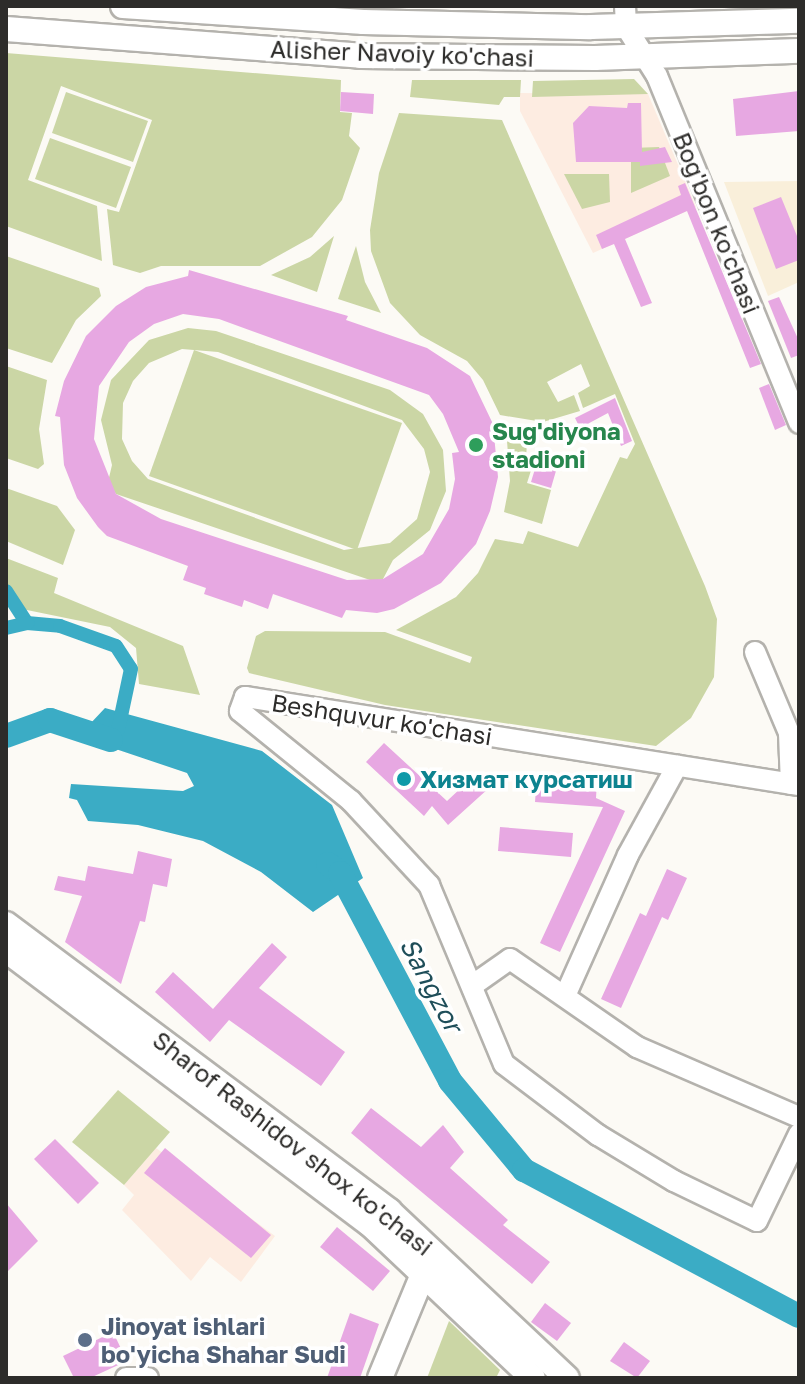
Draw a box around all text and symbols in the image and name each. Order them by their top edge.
street label: Alisher Navoiy ko'chasi [270,34,534,72]
street label: Bog'bon ko'chasi [667,128,767,318]
place label: Sug'diyona stadioni [492,417,621,473]
marker: Sug'diyona stadioni [467,436,485,454]
street label: Beshquvur ko'chasi [270,687,494,751]
place label: Хизмат курсатиш [420,765,633,793]
marker: Хизмат курсатиш [395,770,413,788]
water label: Sangzor [393,933,469,1037]
street label: Sharof Rashidov shox ko'chasi [147,1025,439,1261]
place label: Jinoyat ishlari bo'yicha Shahar Sudi [101,1312,346,1368]
marker: Jinoyat ishlari bo'yicha Shahar Sudi [76,1331,94,1349]

